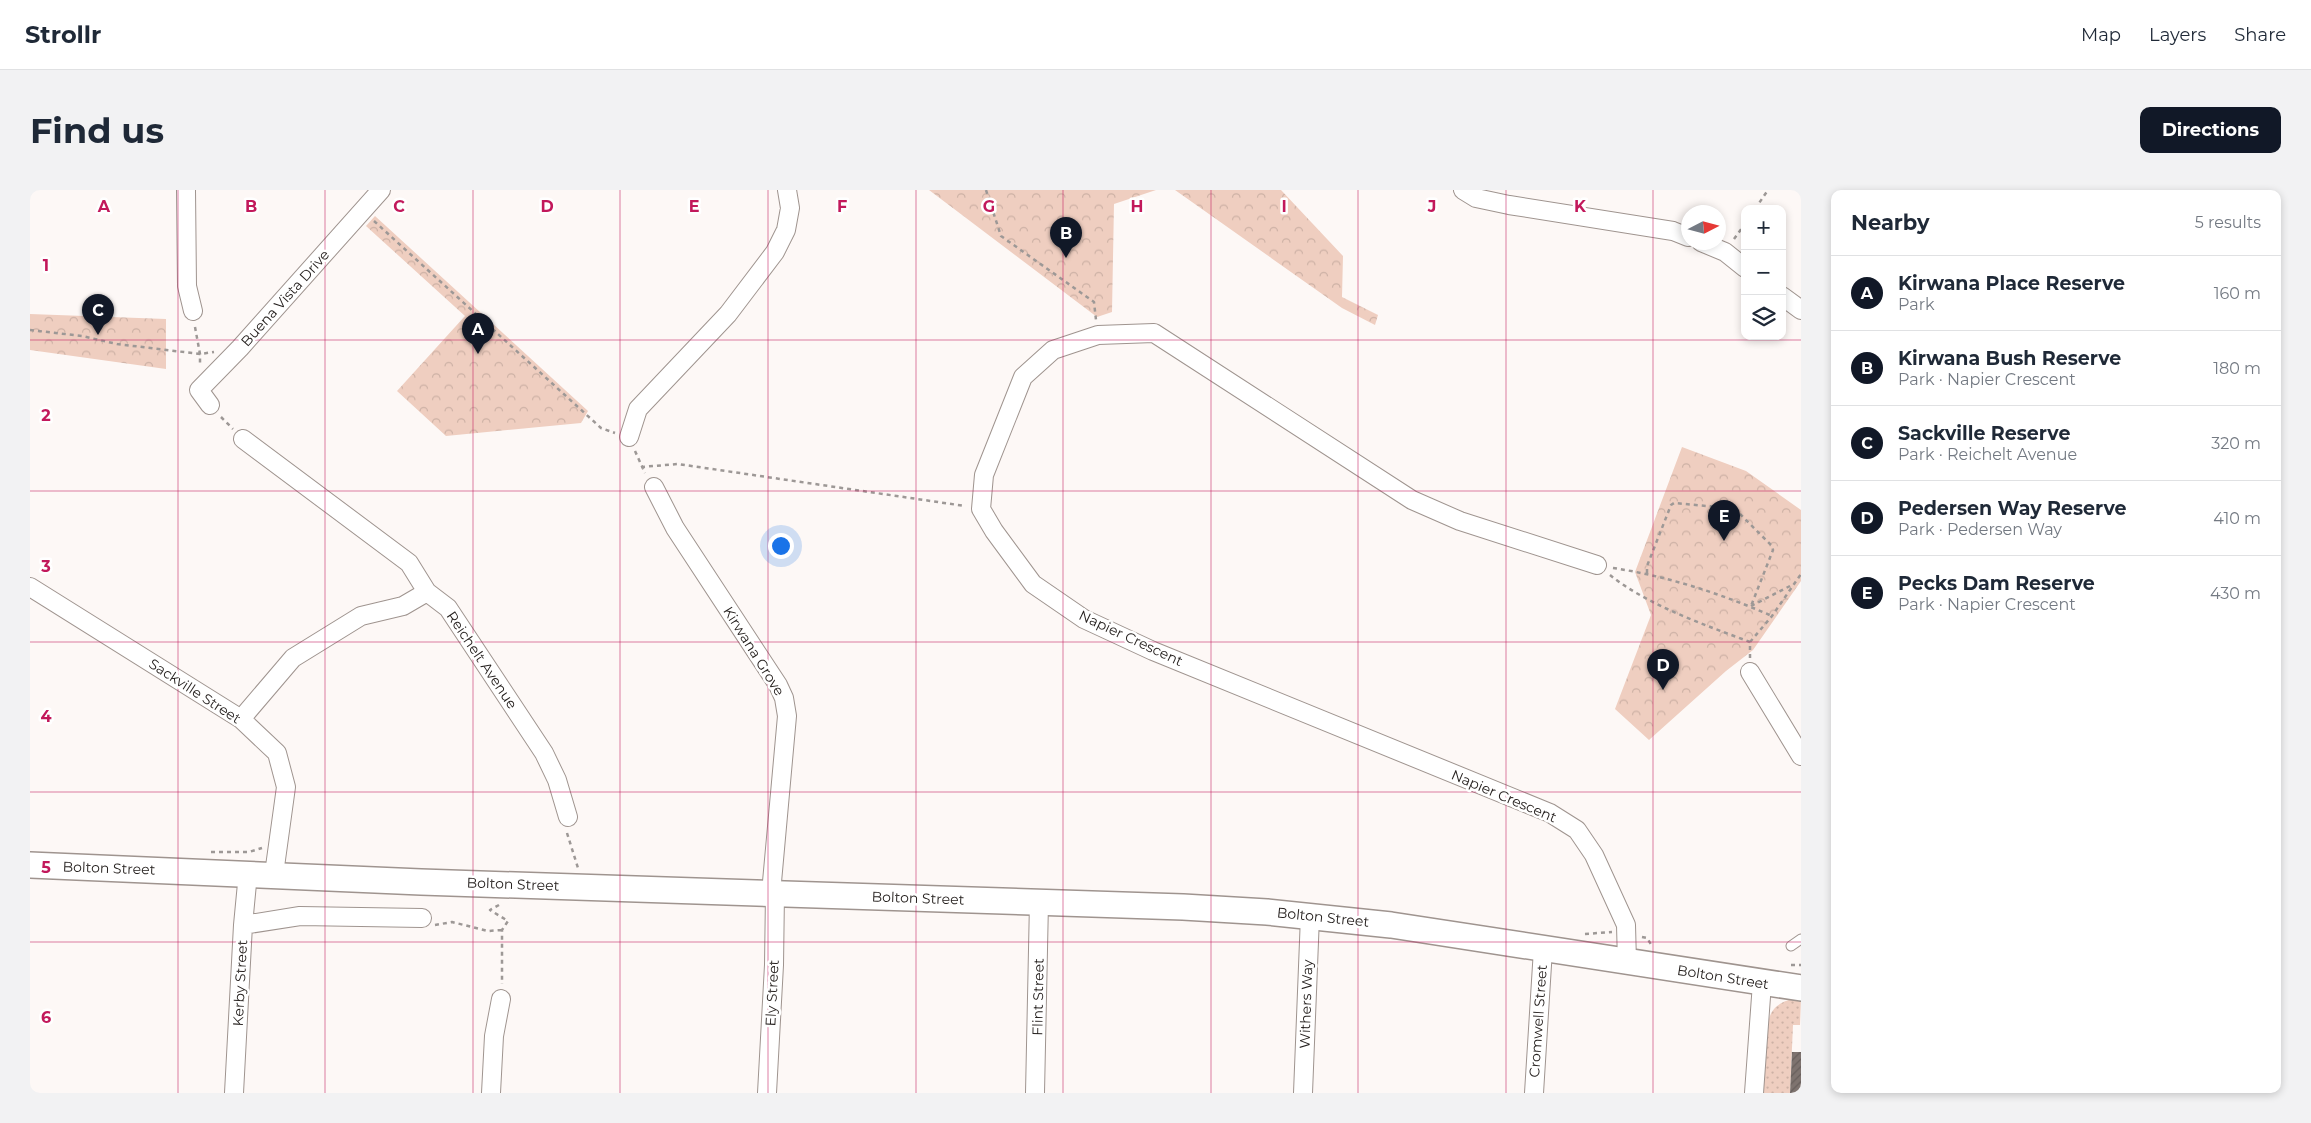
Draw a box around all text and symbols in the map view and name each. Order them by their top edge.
text: Strollr [25,20,101,49]
text: Map [2081,24,2121,46]
text: Layers [2149,24,2206,46]
text: Share [2234,24,2286,46]
button: Directions [2140,107,2281,153]
text: Find us [30,109,164,152]
text: A [97,197,111,216]
text: B [245,197,257,216]
text: C [393,197,405,216]
text: D [540,197,554,216]
text: E [689,197,699,216]
text: F [837,197,847,216]
text: G [983,197,995,216]
text: H [1131,197,1143,216]
text: I [1281,197,1287,216]
text: J [1427,197,1436,216]
text: K [1574,197,1587,216]
north arrow [1681,205,1726,250]
map controls [1741,205,1786,340]
button: + [1741,205,1786,250]
text: Nearby [1851,210,1930,235]
text: 5 results [2195,213,2261,232]
pin: B [1050,217,1082,258]
street label: Buena Vista Drive [237,246,333,350]
button: − [1741,250,1786,295]
text: 1 [43,256,49,275]
text: Kirwana Place Reserve [1898,272,2125,295]
text: A [1861,284,1873,303]
text: 160 m [2214,284,2261,303]
pin: C [82,294,114,335]
button: layers [1741,295,1786,340]
text: Park [1898,295,1935,314]
pin: A [462,313,494,354]
text: Kirwana Bush Reserve [1898,347,2121,370]
text: B [1861,359,1873,378]
text: 180 m [2213,359,2261,378]
text: Park · Napier Crescent [1898,370,2076,389]
text: 2 [41,406,51,425]
text: Sackville Reserve [1898,422,2070,445]
text: C [1861,434,1873,453]
text: 320 m [2211,434,2261,453]
text: Park · Reichelt Avenue [1898,445,2077,464]
text: Pedersen Way Reserve [1898,497,2127,520]
pin: E [1708,500,1740,541]
text: D [1860,509,1874,528]
text: 410 m [2213,509,2261,528]
text: Park · Pedersen Way [1898,520,2062,539]
your location [768,533,794,559]
text: 3 [40,557,51,576]
text: Pecks Dam Reserve [1898,572,2095,595]
text: E [1862,584,1872,603]
text: 430 m [2210,584,2261,603]
text: Park · Napier Crescent [1898,595,2076,614]
street label: Kirwana Grove [719,603,789,699]
street label: Napier Crescent [1076,606,1186,670]
street label: Reichelt Avenue [443,608,521,712]
pin: D [1647,649,1679,690]
street label: Sackville Street [146,655,245,728]
text: 4 [40,707,52,726]
street label: Napier Crescent [1449,766,1560,826]
street label: Bolton Street [62,857,156,879]
text: 5 [41,858,51,877]
street label: Bolton Street [466,873,560,895]
street label: Bolton Street [871,887,965,909]
street label: Bolton Street [1276,903,1370,931]
street label: Kerby Street [229,939,251,1027]
street label: Flint Street [1028,958,1048,1036]
street label: Ely Street [761,959,783,1027]
street label: Withers Way [1295,959,1317,1049]
street label: Bolton Street [1676,961,1770,993]
street label: Cromwell Street [1525,964,1551,1078]
text: 6 [41,1008,51,1027]

